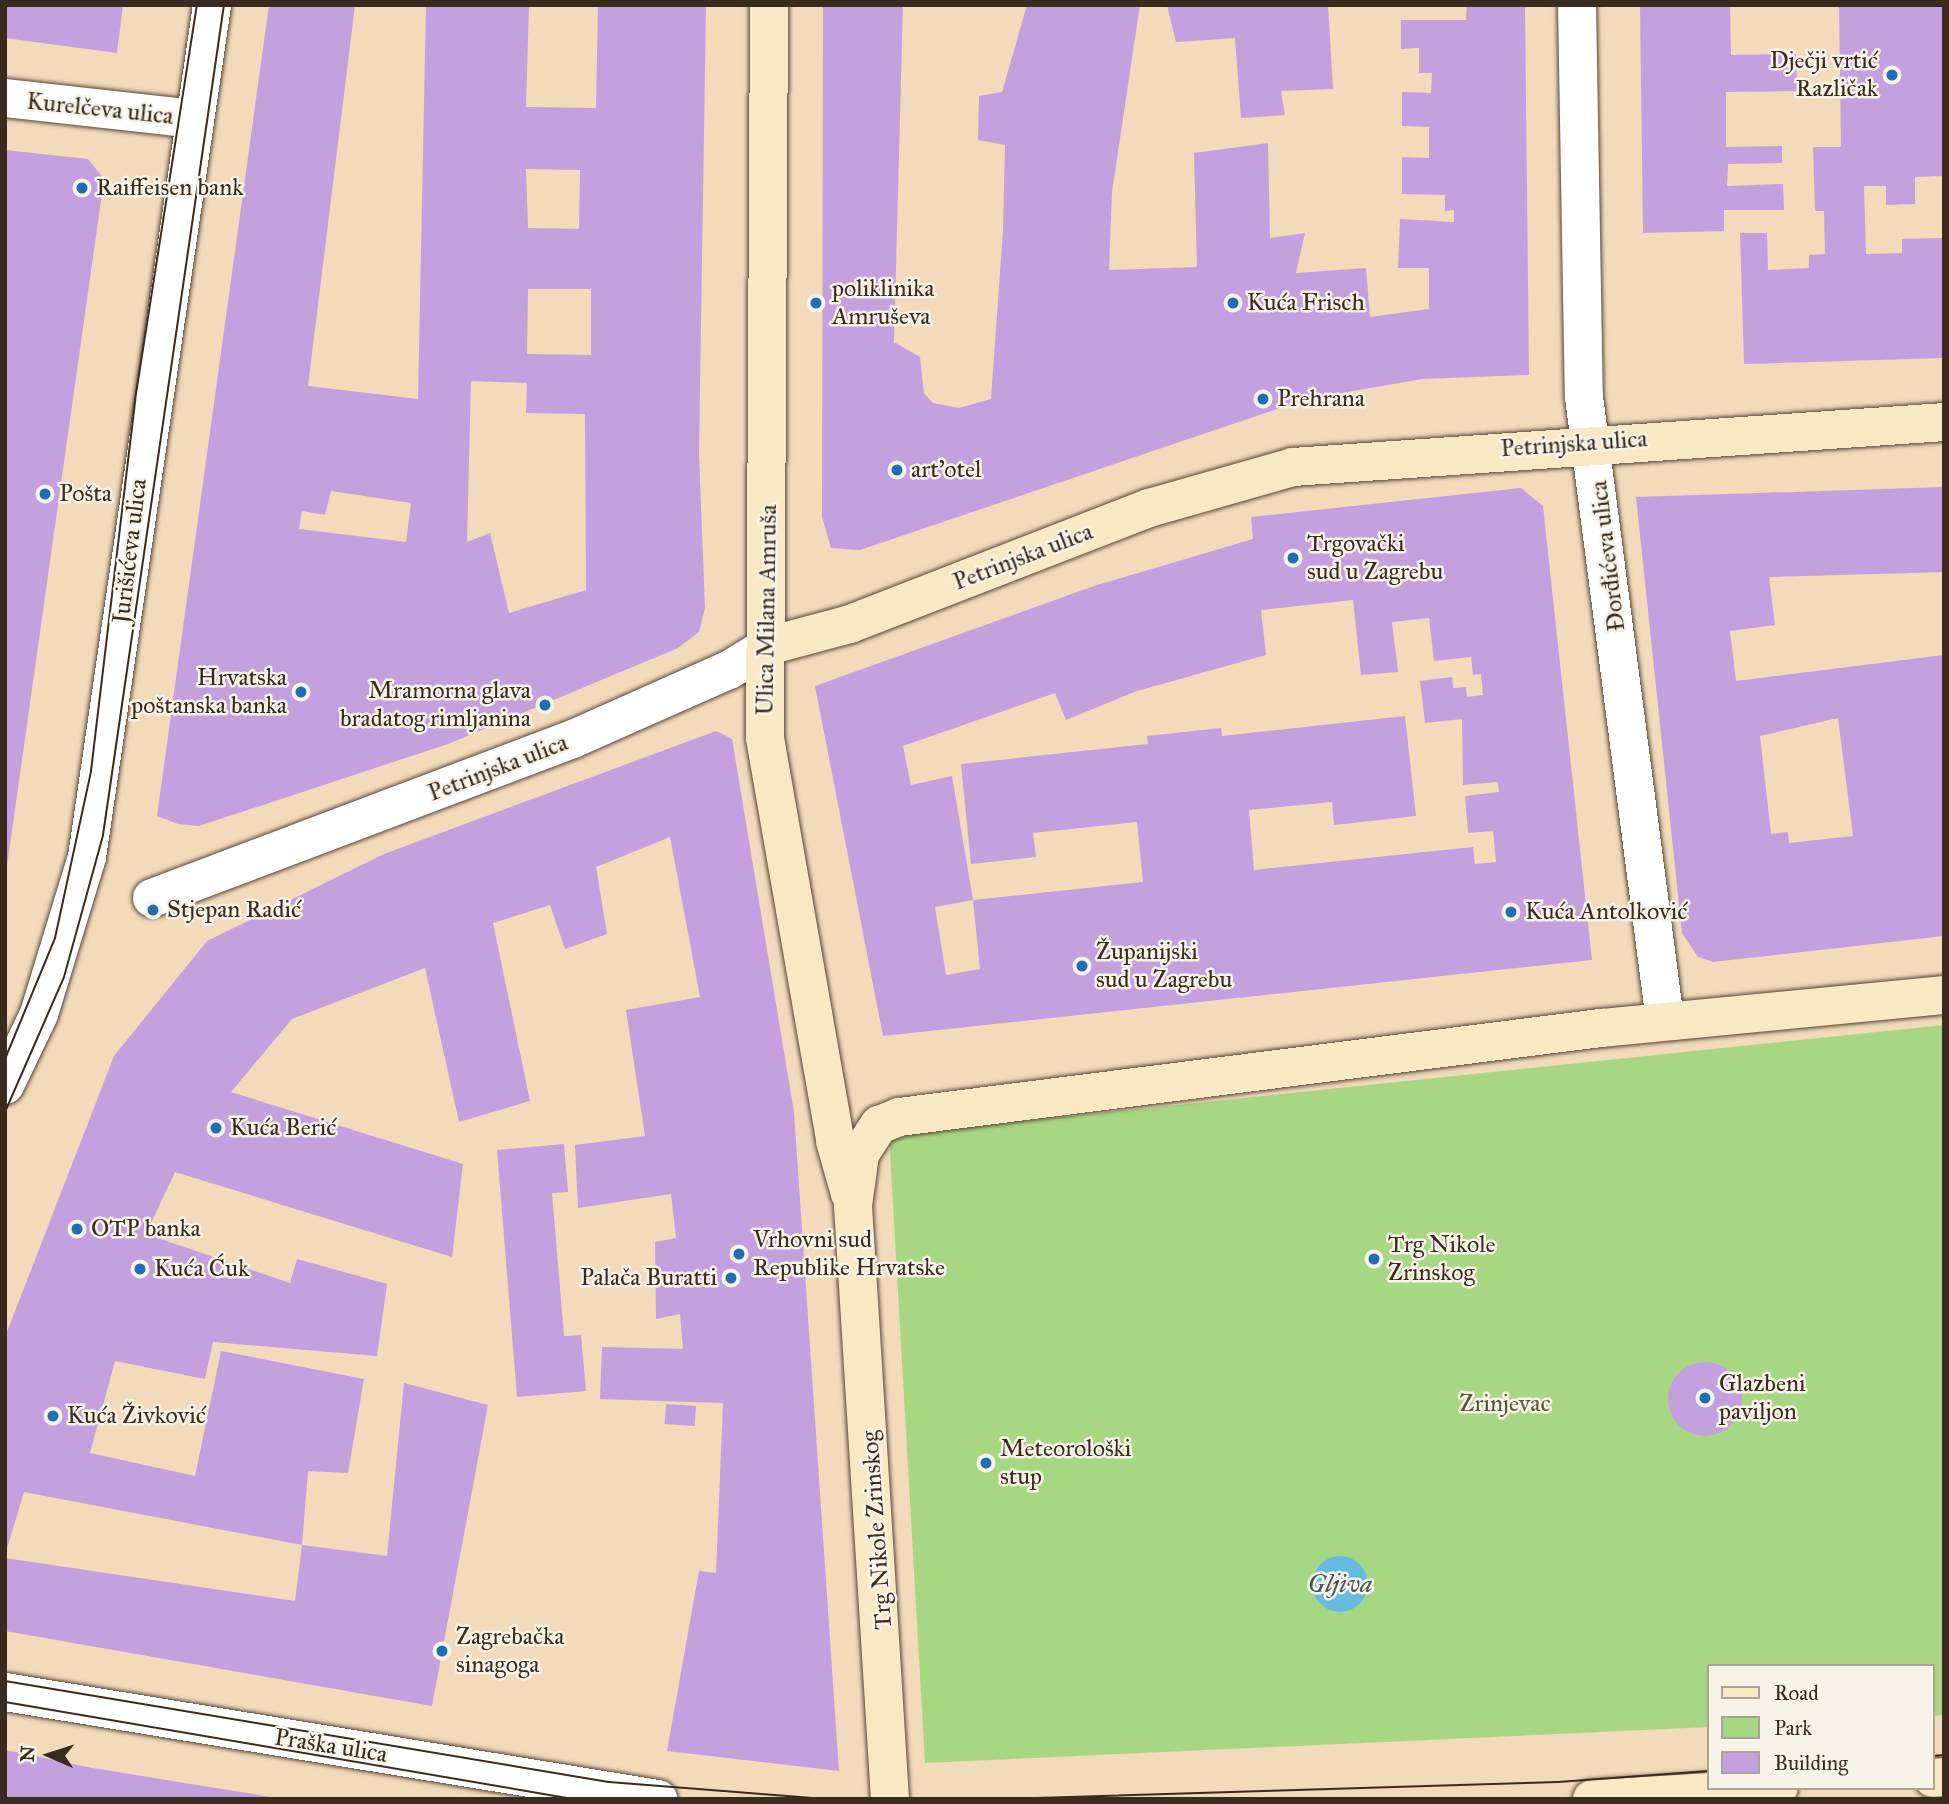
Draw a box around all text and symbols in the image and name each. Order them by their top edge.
place label: Dječji vrtić Različak [1770,47,1878,103]
marker: Dječji vrtić Različak [1884,67,1900,83]
street label: Kurelčeva ulica [25,87,175,131]
place label: Raiffeisen bank [96,174,243,202]
marker: Raiffeisen bank [74,180,90,196]
place label: poliklinika Amruševa [832,275,934,331]
place label: Kuća Frisch [1247,289,1365,317]
marker: poliklinika Amruševa [806,293,826,313]
marker: Kuća Frisch [1225,295,1241,311]
place label: Prehrana [1277,385,1365,413]
marker: Prehrana [1255,391,1271,407]
street label: Petrinjska ulica [1500,424,1648,464]
place label: art'otel [911,456,982,484]
marker: art'otel [889,462,905,478]
street label: Jurišićeva ulica [107,477,153,625]
street label: Đorđićeva ulica [1584,479,1632,633]
place label: Pošta [59,480,112,508]
marker: Pošta [37,486,53,502]
street label: Ulica Milana Amruša [751,504,783,716]
street label: Petrinjska ulica [949,517,1097,597]
place label: Trgovački sud u Zagrebu [1307,530,1443,586]
marker: Trgovački sud u Zagrebu [1285,550,1301,566]
place label: Hrvatska poštanska banka [131,664,287,720]
place label: Mramorna glava bradatog rimljanina [340,677,531,733]
marker: Hrvatska poštanska banka [293,684,309,700]
marker: Mramorna glava bradatog rimljanina [537,697,553,713]
street label: Petrinjska ulica [424,728,572,808]
place label: Stjepan Radić [167,896,301,924]
place label: Kuća Antolković [1525,898,1687,926]
marker: Stjepan Radić [145,902,161,918]
marker: Kuća Antolković [1503,904,1519,920]
place label: Županijski sud u Zagrebu [1096,938,1232,994]
marker: Županijski sud u Zagrebu [1074,958,1090,974]
place label: Kuća Berić [230,1114,336,1142]
marker: Kuća Berić [208,1120,224,1136]
place label: OTP banka [91,1215,201,1243]
marker: OTP banka [69,1221,85,1237]
place label: Vrhovni sud Republike Hrvatske [753,1226,945,1282]
place label: Trg Nikole Zrinskog [1388,1231,1496,1287]
marker: Vrhovni sud Republike Hrvatske [731,1246,747,1262]
marker: Trg Nikole Zrinskog [1366,1251,1382,1267]
place label: Kuća Ćuk [154,1255,249,1283]
marker: Kuća Ćuk [132,1261,148,1277]
place label: Palača Buratti [580,1264,717,1292]
marker: Palača Buratti [723,1270,739,1286]
place label: Glazbeni paviljon [1719,1370,1805,1426]
park label: Zrinjevac [1459,1390,1551,1418]
marker: Glazbeni paviljon [1697,1390,1713,1406]
place label: Kuća Živković [67,1402,206,1430]
marker: Kuća Živković [45,1408,61,1424]
street label: Trg Nikole Zrinskog [856,1430,898,1630]
place label: Meteorološki stup [1000,1435,1131,1491]
marker: Meteorološki stup [978,1455,994,1471]
water label: Gljiva [1307,1568,1373,1600]
place label: Zagrebačka sinagoga [456,1623,564,1679]
marker: Zagrebačka sinagoga [434,1643,450,1659]
legend [1708,1664,1935,1790]
text: Road [1774,1680,1819,1706]
text: Park [1774,1715,1812,1741]
north arrow [14,1720,84,1790]
street label: Praška ulica [272,1723,390,1769]
text: N [16,1745,39,1763]
text: Building [1774,1750,1848,1776]

